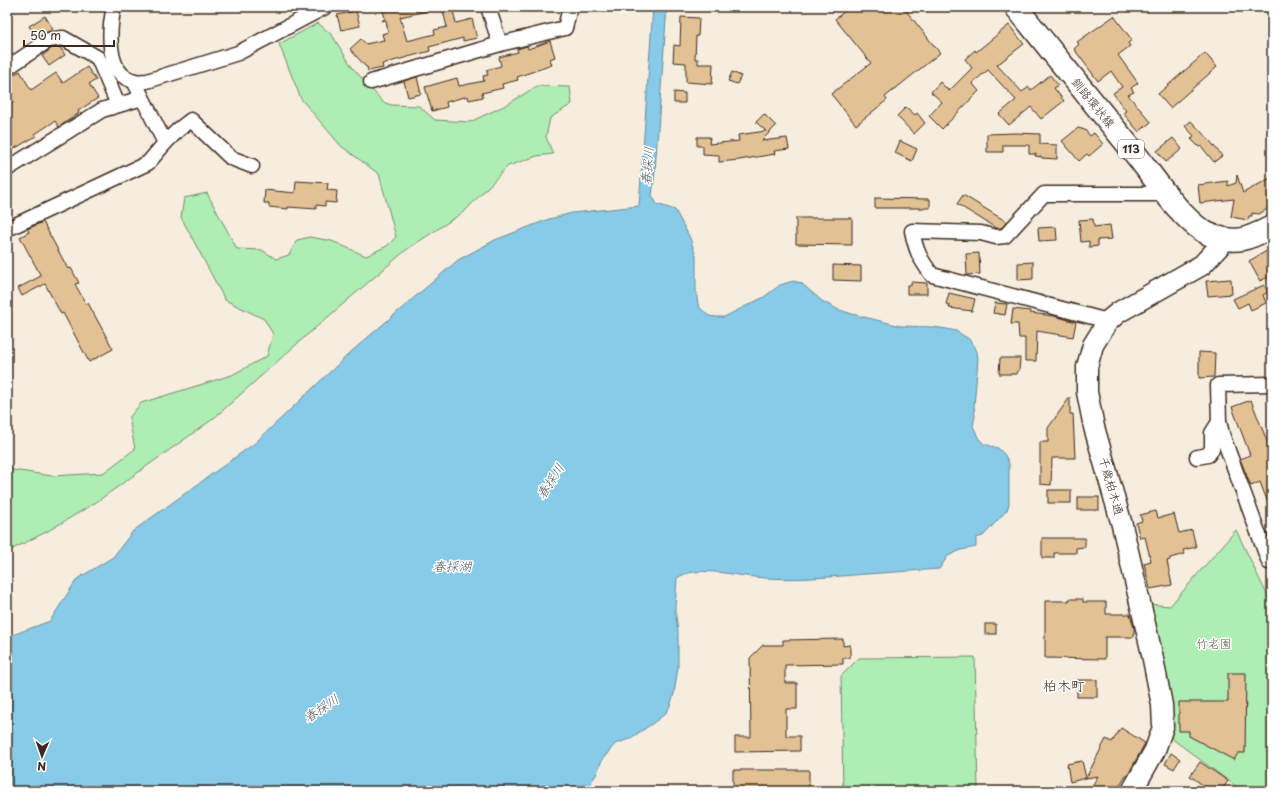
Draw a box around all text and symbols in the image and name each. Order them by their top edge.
scale bar [24,22,114,48]
text: 50 m [30,26,61,44]
street label: 釧路環状線 [1068,73,1120,131]
road number: 113 [1118,140,1144,158]
water label: 春採川 [635,146,658,186]
street label: 千歳柏木通 [1095,454,1129,517]
water label: 春採川 [531,459,568,502]
water label: 春採湖 [432,556,472,575]
park label: 竹老園 [1196,634,1232,652]
district label: 柏木町 [1043,675,1085,696]
water label: 春採川 [299,689,342,726]
north arrow [22,736,62,776]
text: N [37,758,46,775]

